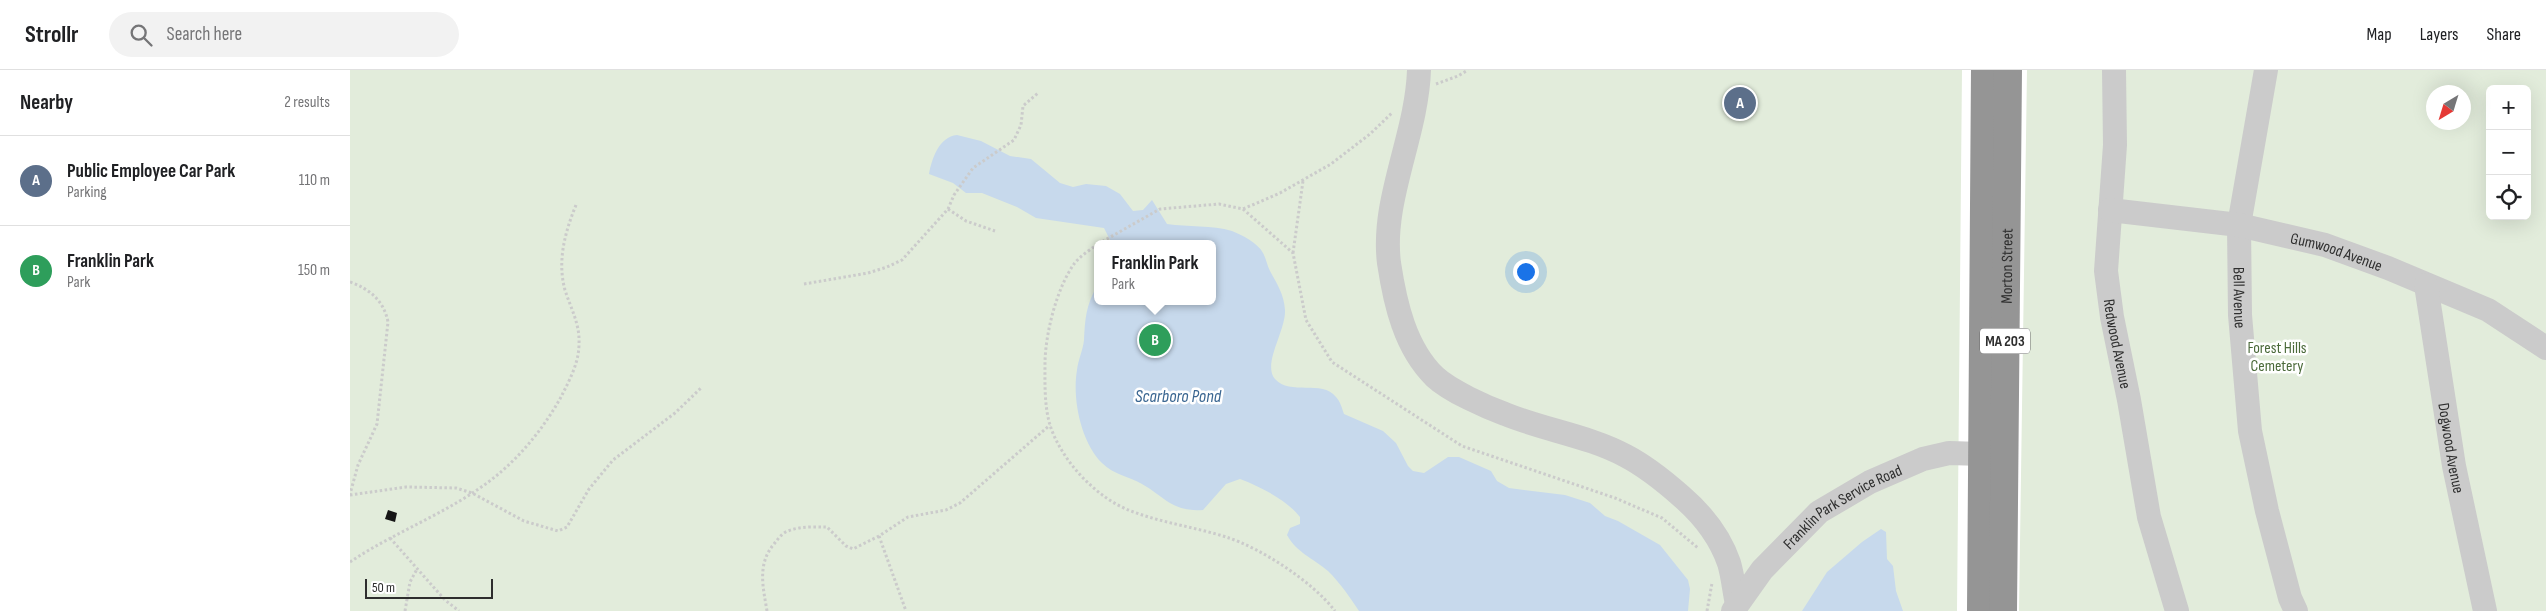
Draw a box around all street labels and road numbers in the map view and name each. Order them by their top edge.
street label: Morton Street [1998,228,2018,304]
street label: Gumwood Avenue [2288,229,2385,276]
street label: Bell Avenue [2228,267,2249,329]
street label: Redwood Avenue [2099,298,2134,390]
road number: MA 203 [1980,328,2030,354]
street label: Dogwood Avenue [2433,402,2468,495]
street label: Franklin Park Service Road [1780,461,1905,554]

